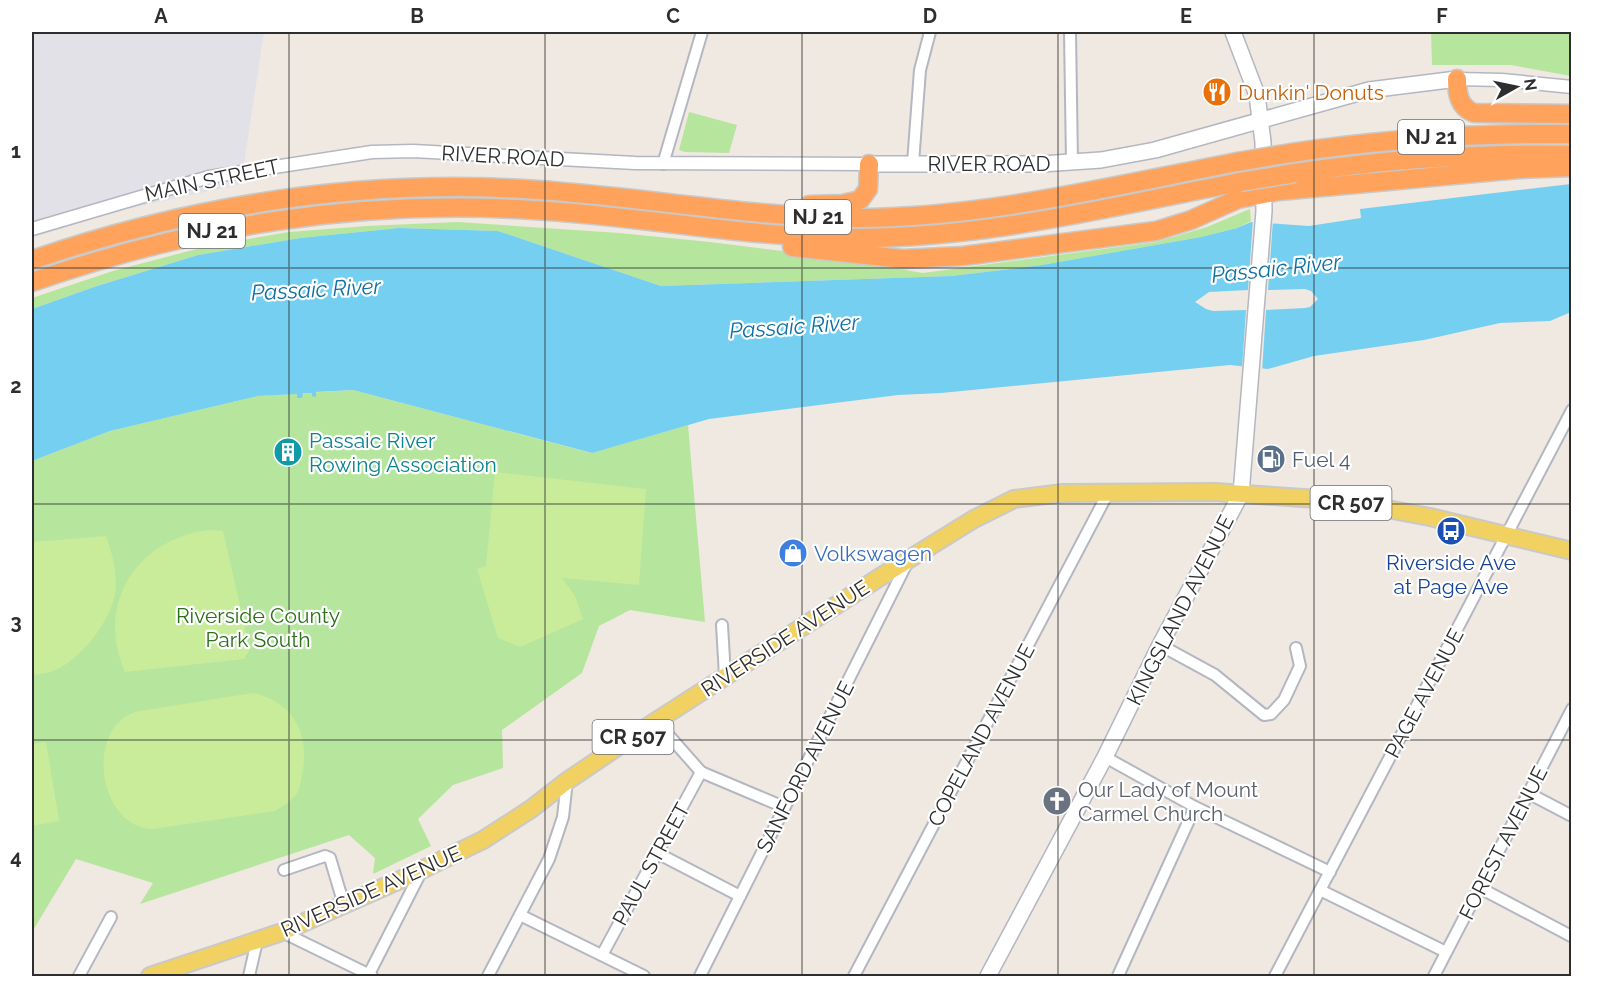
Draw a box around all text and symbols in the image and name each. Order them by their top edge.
text: A [154,4,168,28]
text: B [410,4,424,28]
text: C [666,4,680,28]
text: D [923,4,937,28]
text: E [1180,4,1192,28]
text: F [1436,4,1448,28]
north arrow [1486,57,1546,117]
restaurant icon: Dunkin' Donuts [1201,76,1233,108]
text: N [1520,77,1541,92]
place label: Dunkin' Donuts [1238,80,1384,105]
road number: NJ 21 [1398,120,1464,154]
text: 1 [11,139,21,163]
street label: RIVER ROAD [441,140,565,172]
street label: RIVER ROAD [927,151,1051,176]
street label: MAIN STREET [142,153,282,206]
road number: NJ 21 [785,200,851,234]
road number: NJ 21 [179,214,245,248]
water label: Passaic River [1210,248,1343,288]
water label: Passaic River [250,273,383,305]
water label: Passaic River [728,308,861,344]
text: 2 [10,374,22,398]
place label: Passaic River Rowing Association [309,428,497,477]
building icon: Passaic River Rowing Association [272,436,304,468]
fuel station icon: Fuel 4 [1255,443,1287,475]
place label: Fuel 4 [1292,447,1350,472]
road number: CR 507 [1310,486,1392,520]
street label: KINGSLAND AVENUE [1121,511,1239,709]
bus stop icon: Riverside Ave at Page Ave [1435,515,1467,547]
shop icon: Volkswagen [777,537,809,569]
place label: Volkswagen [814,541,932,566]
place label: Riverside Ave at Page Ave [1386,550,1516,599]
street label: RIVERSIDE AVENUE [696,574,874,702]
park label: Riverside County Park South [176,603,340,652]
text: 3 [10,610,22,634]
street label: PAGE AVENUE [1379,624,1469,762]
street label: COPELAND AVENUE [922,639,1040,831]
street label: SANFORD AVENUE [751,677,859,857]
road number: CR 507 [592,720,674,754]
street label: FOREST AVENUE [1454,762,1552,924]
place label: Our Lady of Mount Carmel Church [1078,777,1258,826]
church icon: Our Lady of Mount Carmel Church [1041,785,1073,817]
street label: PAUL STREET [607,798,695,930]
street label: RIVERSIDE AVENUE [277,840,465,942]
text: 4 [10,845,22,869]

